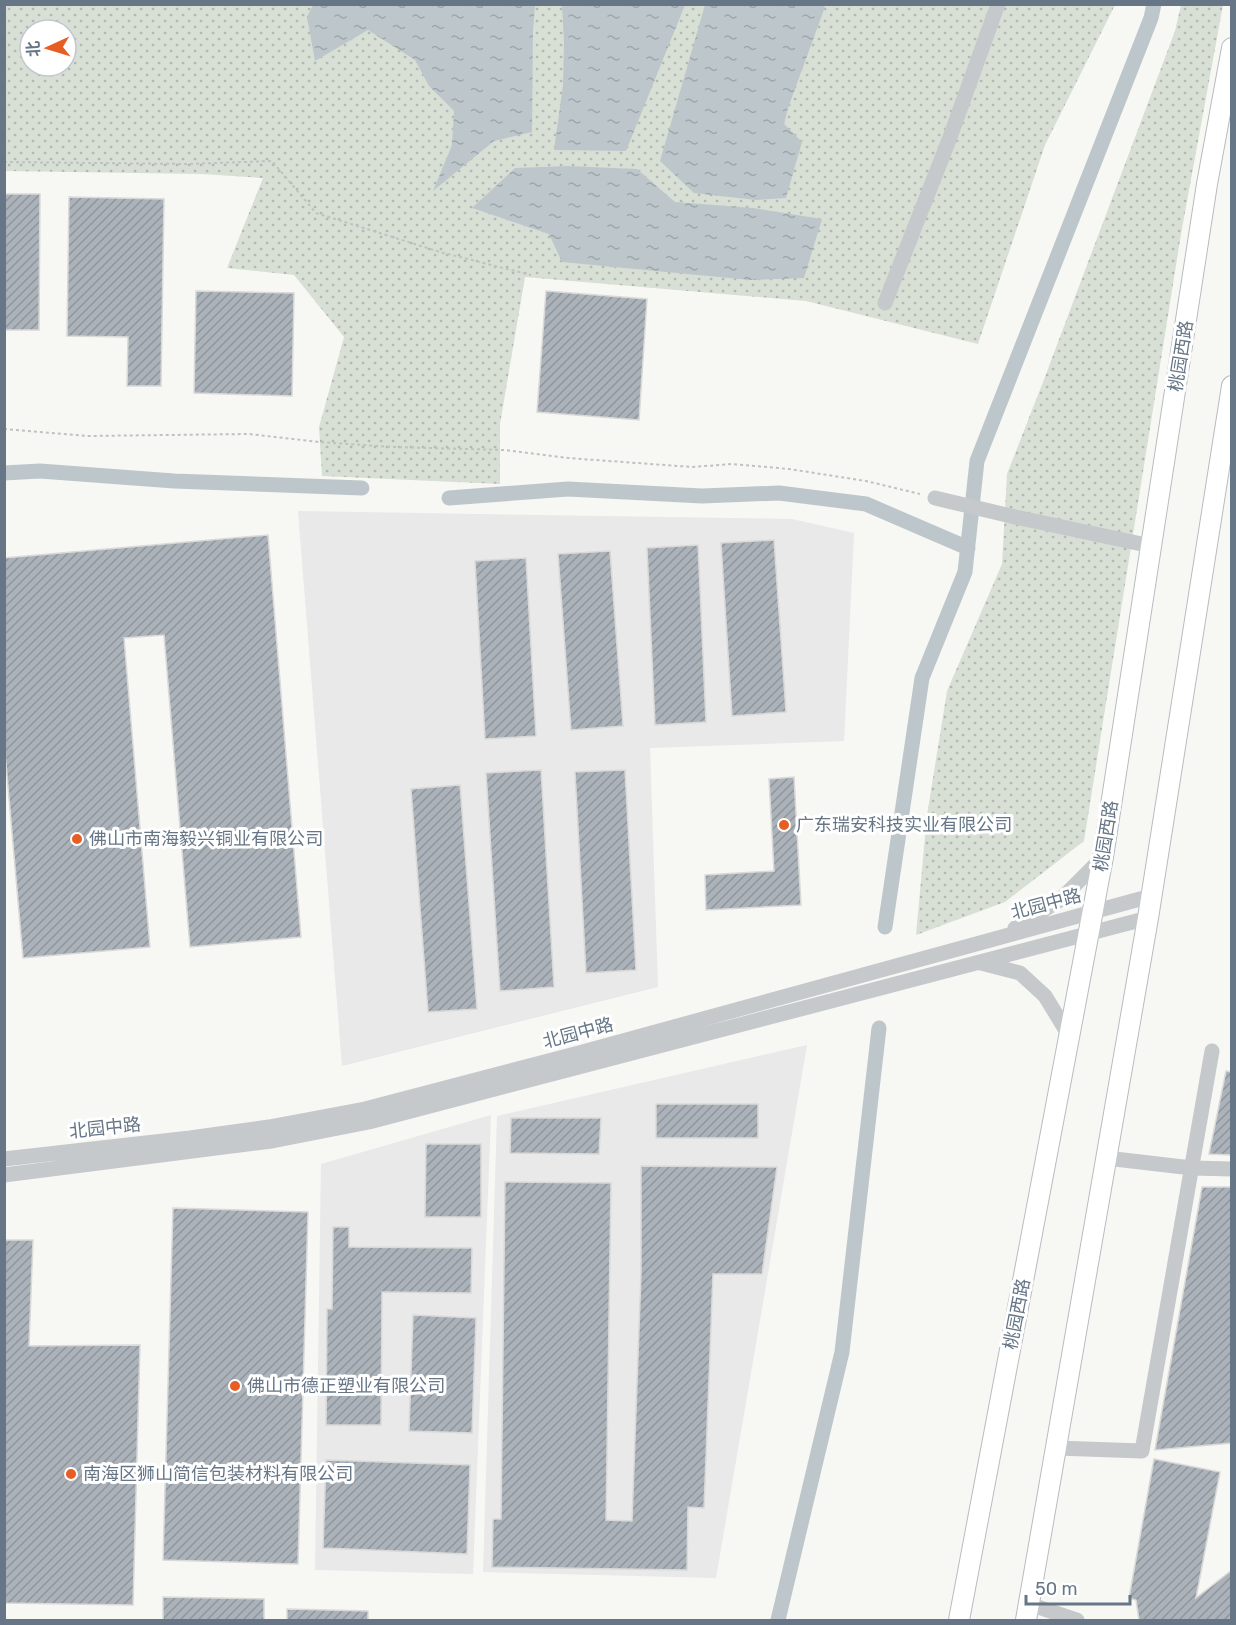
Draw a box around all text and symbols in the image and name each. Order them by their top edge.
north arrow [18,18,78,78]
text: 北 [23,40,44,58]
street label: 桃园西路 [1165,319,1197,393]
street label: 桃园西路 [1090,799,1122,873]
place label: 广东瑞安科技实业有限公司 [796,814,1012,836]
marker: 广东瑞安科技实业有限公司 [777,818,791,832]
place label: 佛山市南海毅兴铜业有限公司 [89,828,323,850]
marker: 佛山市南海毅兴铜业有限公司 [70,832,84,846]
street label: 北园中路 [1008,884,1084,924]
street label: 北园中路 [540,1013,616,1053]
street label: 北园中路 [68,1113,142,1143]
street label: 桃园西路 [999,1277,1035,1351]
place label: 佛山市德正塑业有限公司 [247,1375,445,1397]
marker: 佛山市德正塑业有限公司 [228,1379,242,1393]
place label: 南海区狮山简信包装材料有限公司 [83,1463,353,1485]
marker: 南海区狮山简信包装材料有限公司 [64,1467,78,1481]
scale bar [1026,1568,1130,1606]
text: 50 m [1035,1578,1078,1600]

